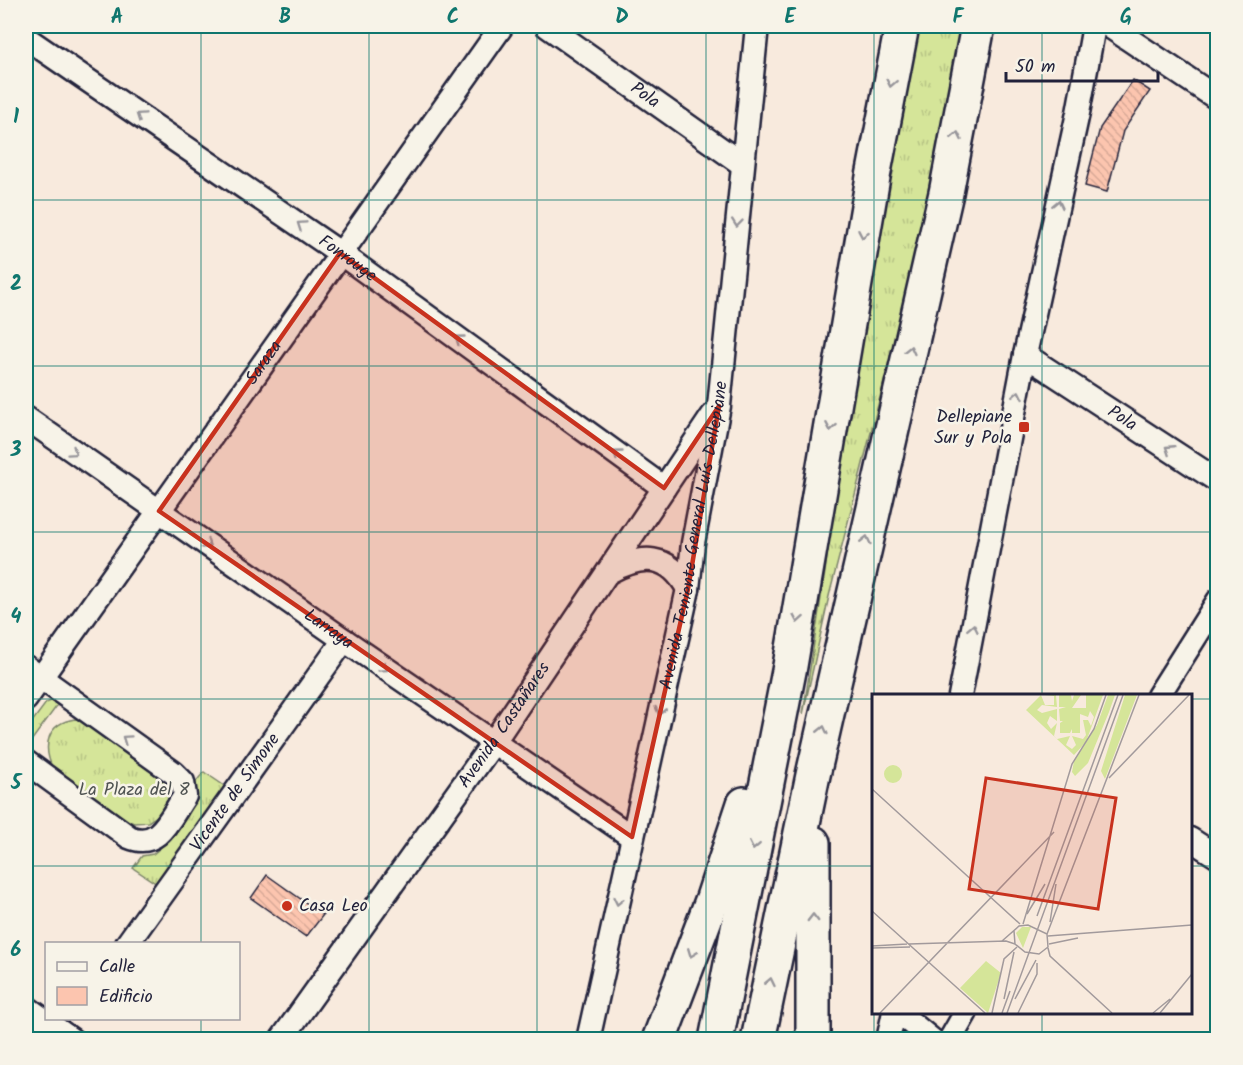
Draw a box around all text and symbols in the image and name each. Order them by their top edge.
text: A [111,2,123,34]
text: B [279,2,291,34]
text: C [447,2,459,34]
text: D [615,2,629,34]
text: E [784,2,796,34]
text: F [953,2,965,34]
text: G [1120,2,1132,34]
scale bar [1006,45,1158,83]
text: 50 m [1015,53,1055,82]
street label: Pola [624,75,666,116]
one-way arrow [885,78,898,88]
text: 1 [13,102,19,134]
one-way arrow [135,112,146,123]
one-way arrow [950,131,963,141]
one-way arrow [1051,199,1064,209]
one-way arrow [731,218,744,227]
one-way arrow [296,222,307,233]
street label: Fonrouge [312,228,383,290]
one-way arrow [857,229,870,239]
text: 2 [10,269,22,301]
street label: Saraza [238,334,290,391]
one-way arrow [455,335,466,346]
one-way arrow [903,345,916,355]
street label: Avenida Teniente General Luís Dellepiane [652,380,736,692]
one-way arrow [1011,390,1024,400]
street label: Pola [1101,398,1143,439]
place label: Dellepiane Sur y Pola [934,403,1012,453]
marker: Dellepiane Sur y Pola [1017,420,1031,434]
one-way arrow [825,422,837,431]
text: 3 [10,435,22,467]
one-way arrow [67,445,78,456]
one-way arrow [1164,445,1175,456]
one-way arrow [612,450,623,461]
one-way arrow [859,535,872,545]
one-way arrow [200,538,211,549]
street label: Larraya [297,601,360,657]
text: 4 [11,602,22,634]
one-way arrow [792,614,805,624]
one-way arrow [966,623,979,633]
street label: Avenida Castañares [451,656,558,794]
one-way arrow [377,661,388,672]
inset map [872,694,1192,1014]
one-way arrow [655,706,668,716]
one-way arrow [816,725,829,735]
street label: Vicente de Simone [183,727,288,858]
one-way arrow [122,735,133,746]
text: 5 [10,768,23,800]
park label: La Plaza del 8 [78,776,190,805]
one-way arrow [748,841,761,851]
place label: Casa Leo [299,892,368,921]
one-way arrow [613,896,626,906]
marker: Casa Leo [280,899,294,913]
one-way arrow [807,914,819,923]
text: 6 [11,935,22,967]
legend [45,942,240,1020]
one-way arrow [687,946,699,957]
text: Calle [99,953,135,982]
one-way arrow [762,978,775,988]
text: Edificio [99,983,153,1012]

